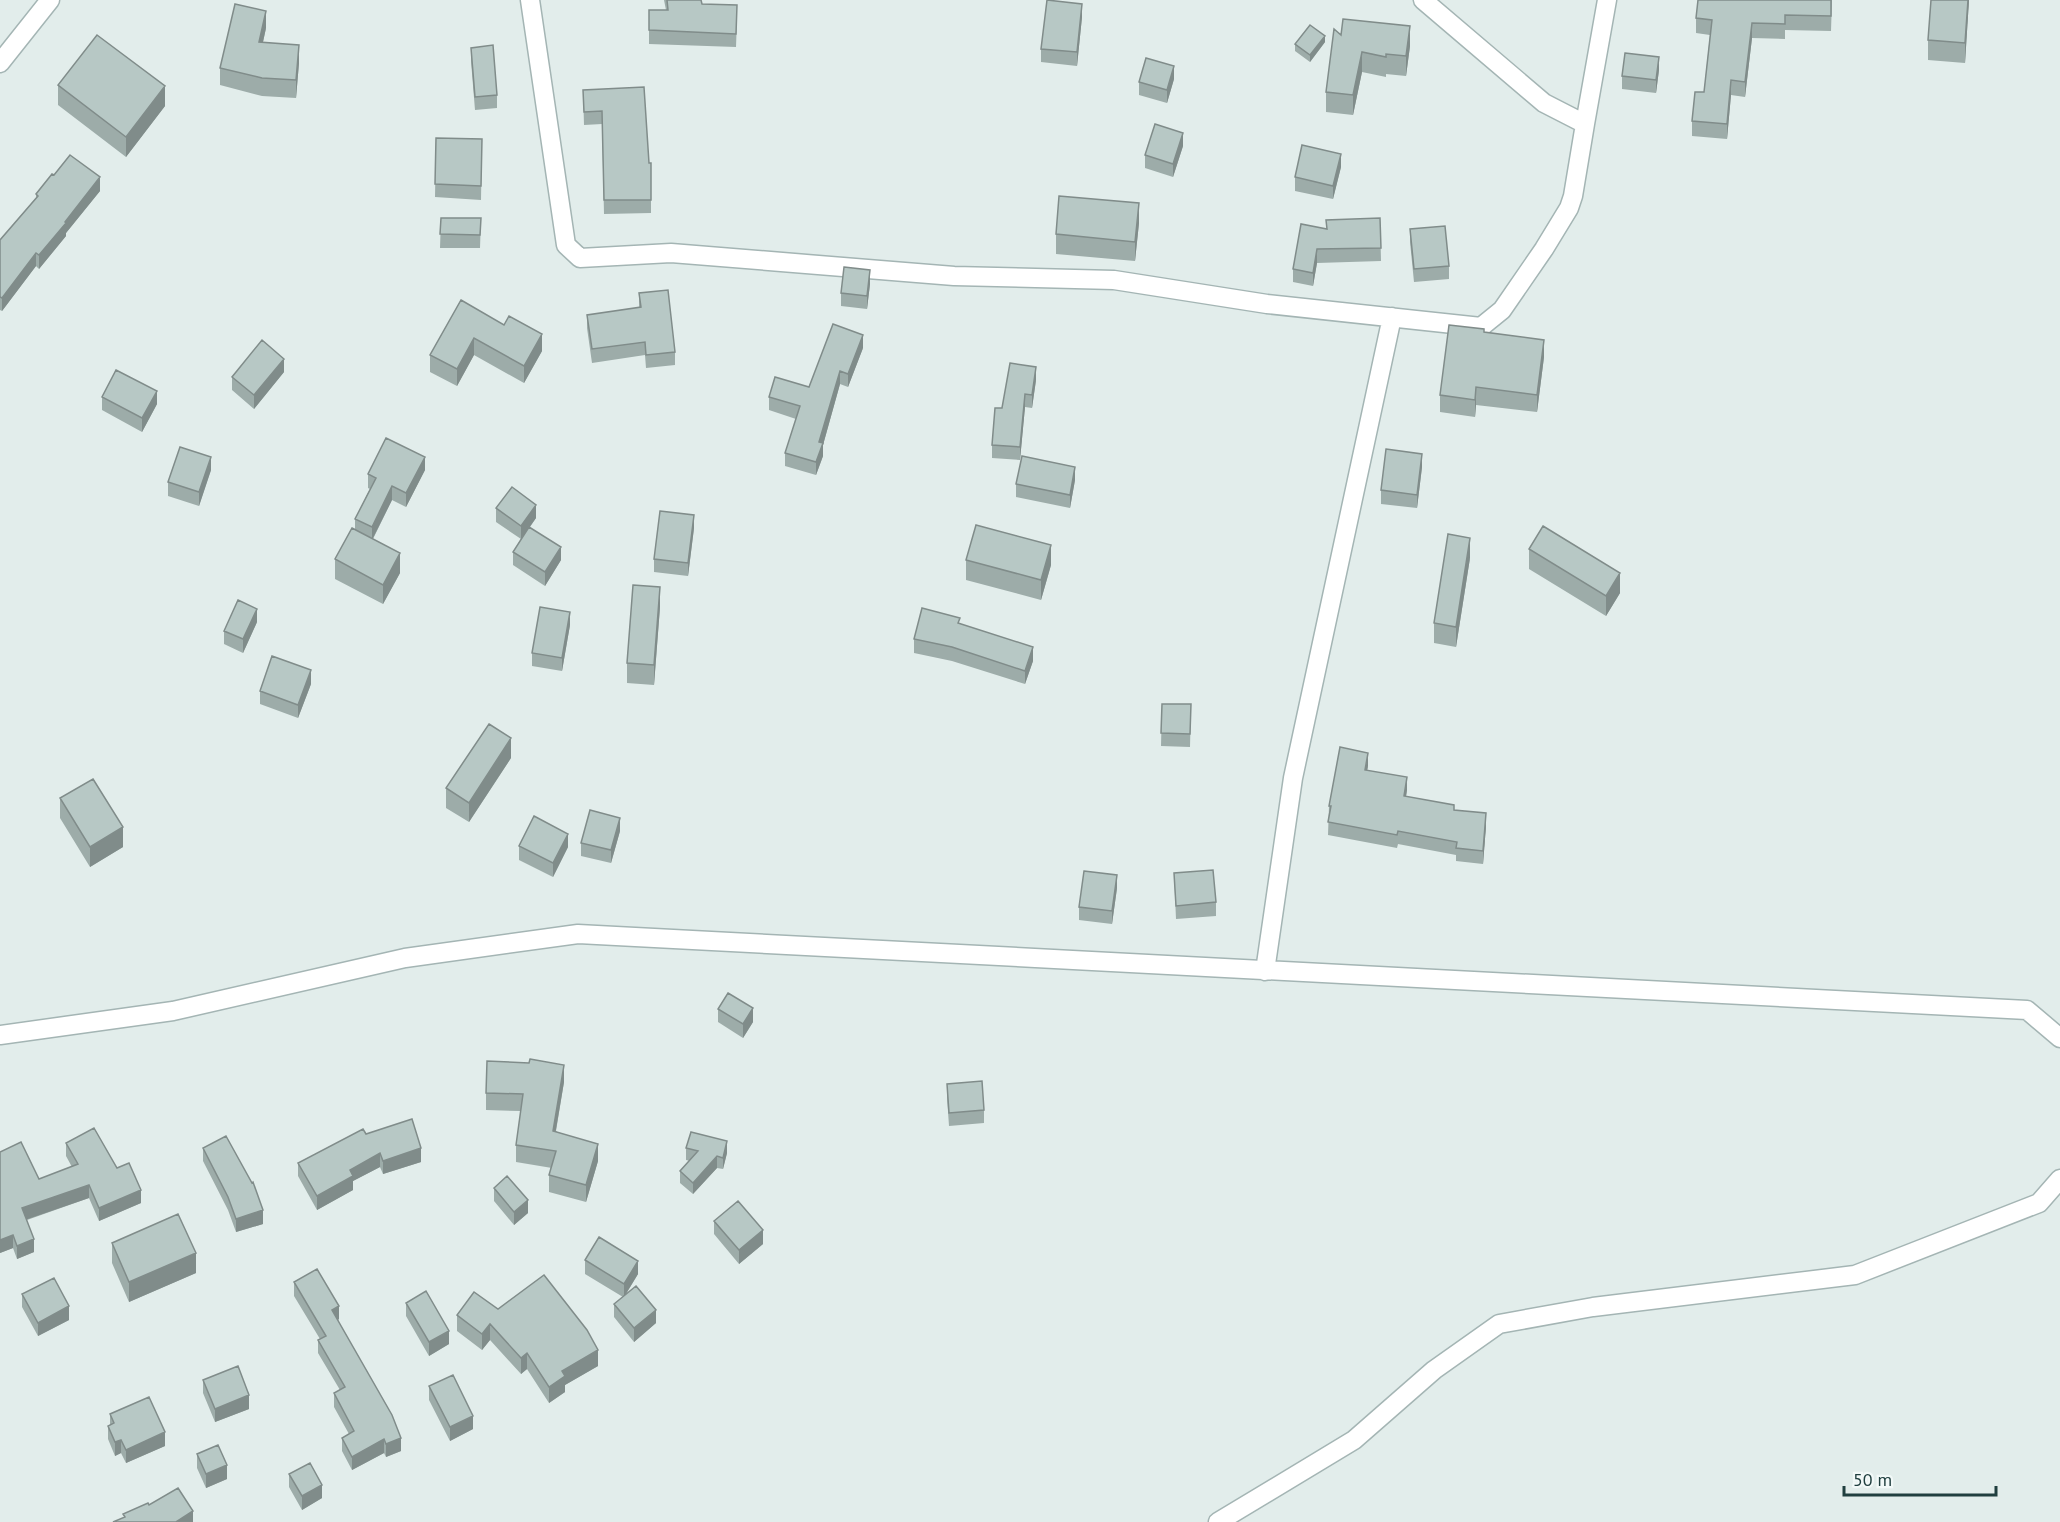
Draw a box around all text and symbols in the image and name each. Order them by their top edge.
scale bar [1844,1459,1996,1497]
text: 50 m [1853,1468,1892,1491]

